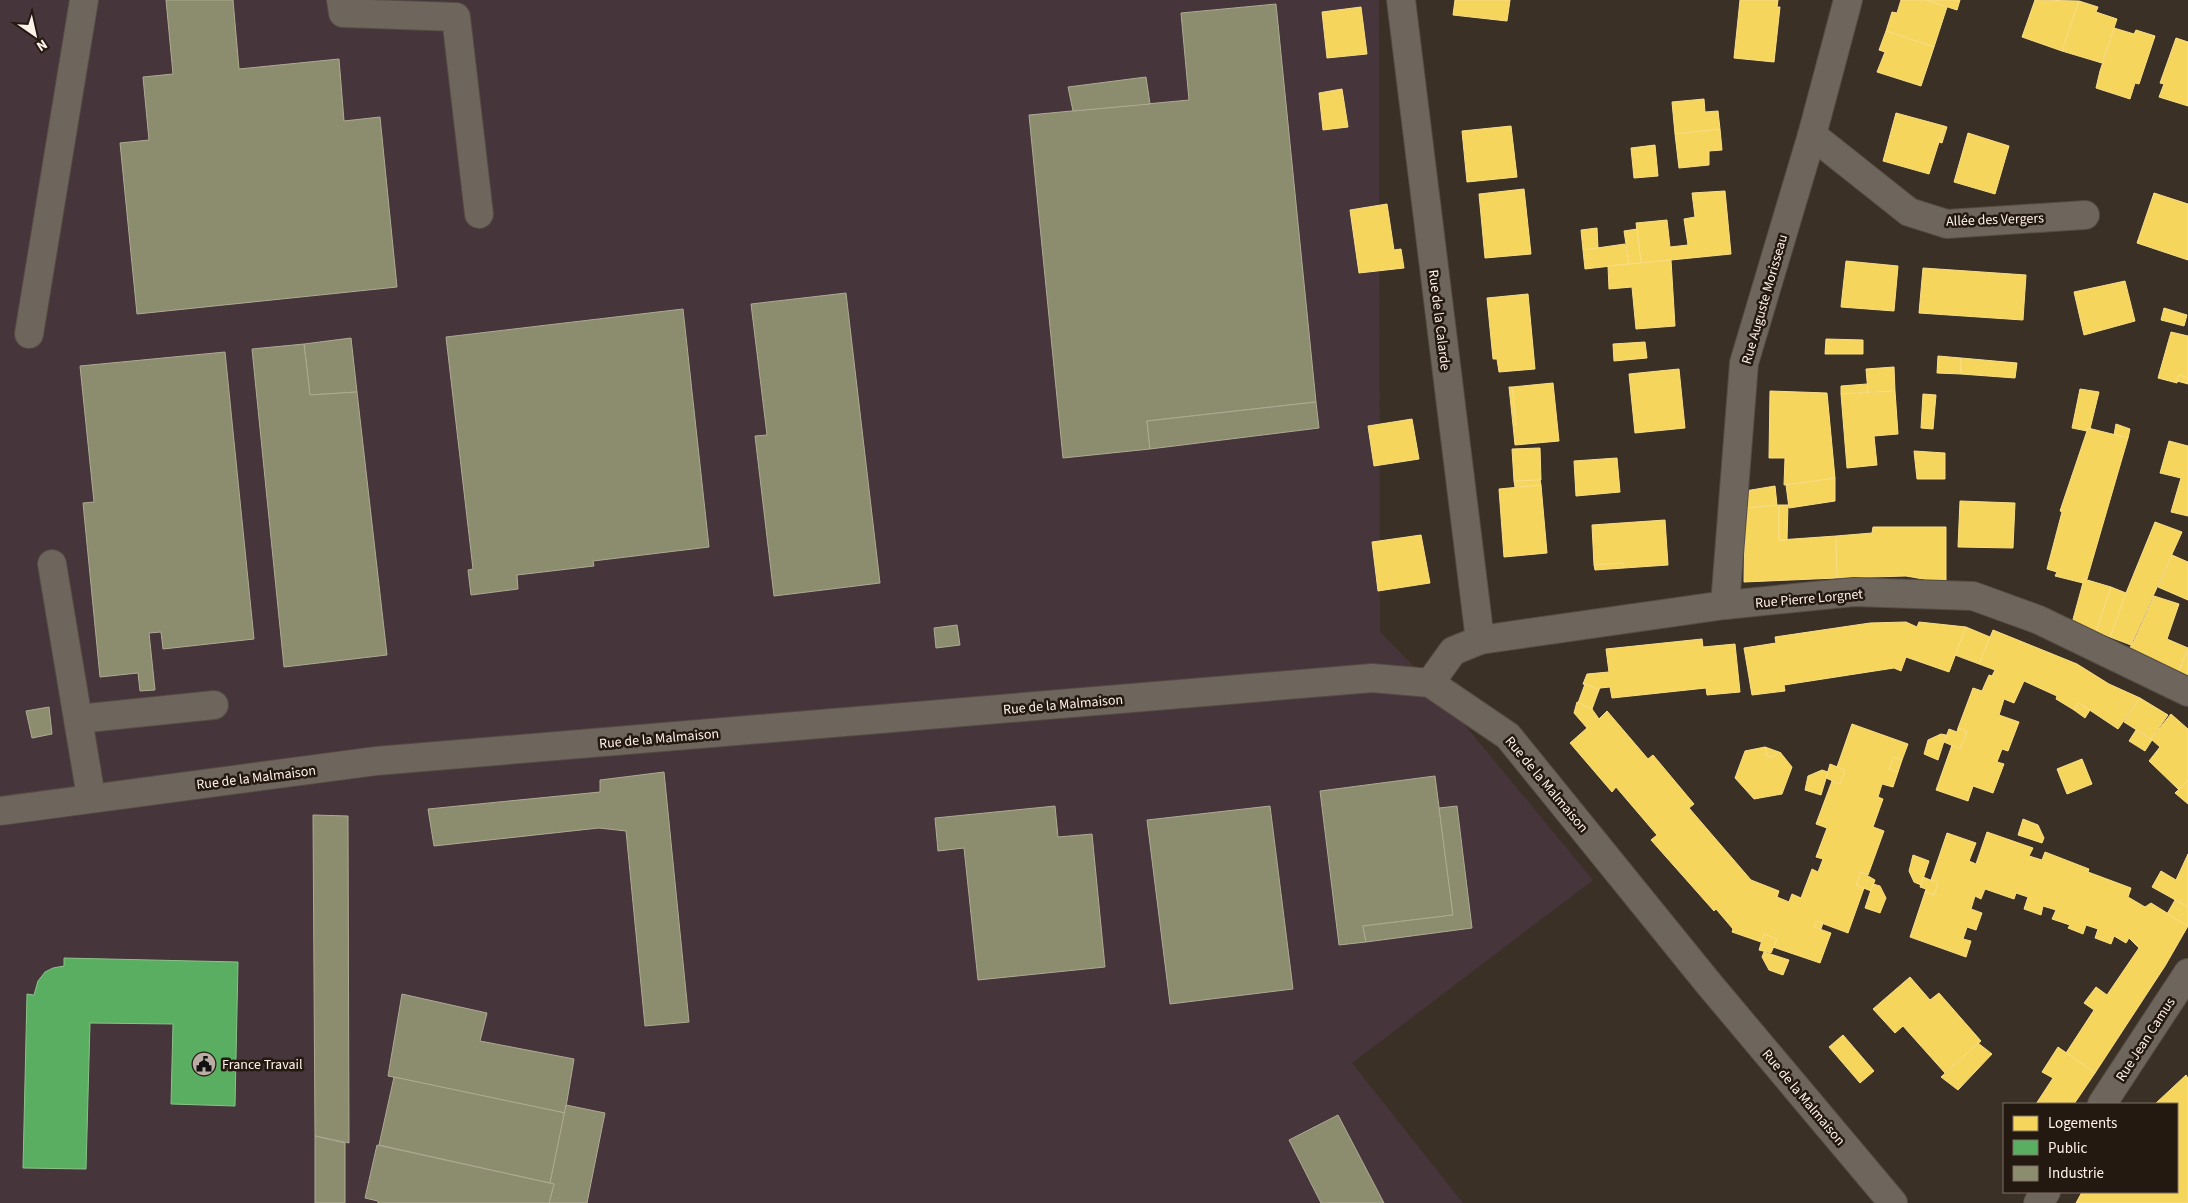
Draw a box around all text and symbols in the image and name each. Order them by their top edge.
north arrow [10,10,60,60]
text: N [32,34,51,56]
street label: Allée des Vergers [1946,208,2044,232]
street label: Rue Auguste Morisseau [1737,232,1793,367]
street label: Rue de la Calarde [1423,269,1455,372]
street label: Rue Pierre Lorgnet [1754,584,1864,614]
street label: Rue de la Malmaison [1002,690,1124,720]
street label: Rue de la Malmaison [598,724,720,754]
street label: Rue de la Malmaison [1500,732,1593,837]
street label: Rue de la Malmaison [195,761,317,795]
street label: Rue Jean Camus [2111,994,2181,1085]
street label: Rue de la Malmaison [1757,1045,1850,1150]
public building icon: France Travail [191,1051,217,1077]
place label: France Travail [222,1055,303,1075]
legend [2003,1103,2178,1193]
text: Logements [2048,1113,2117,1134]
text: Public [2048,1138,2087,1159]
text: Industrie [2048,1163,2104,1184]

